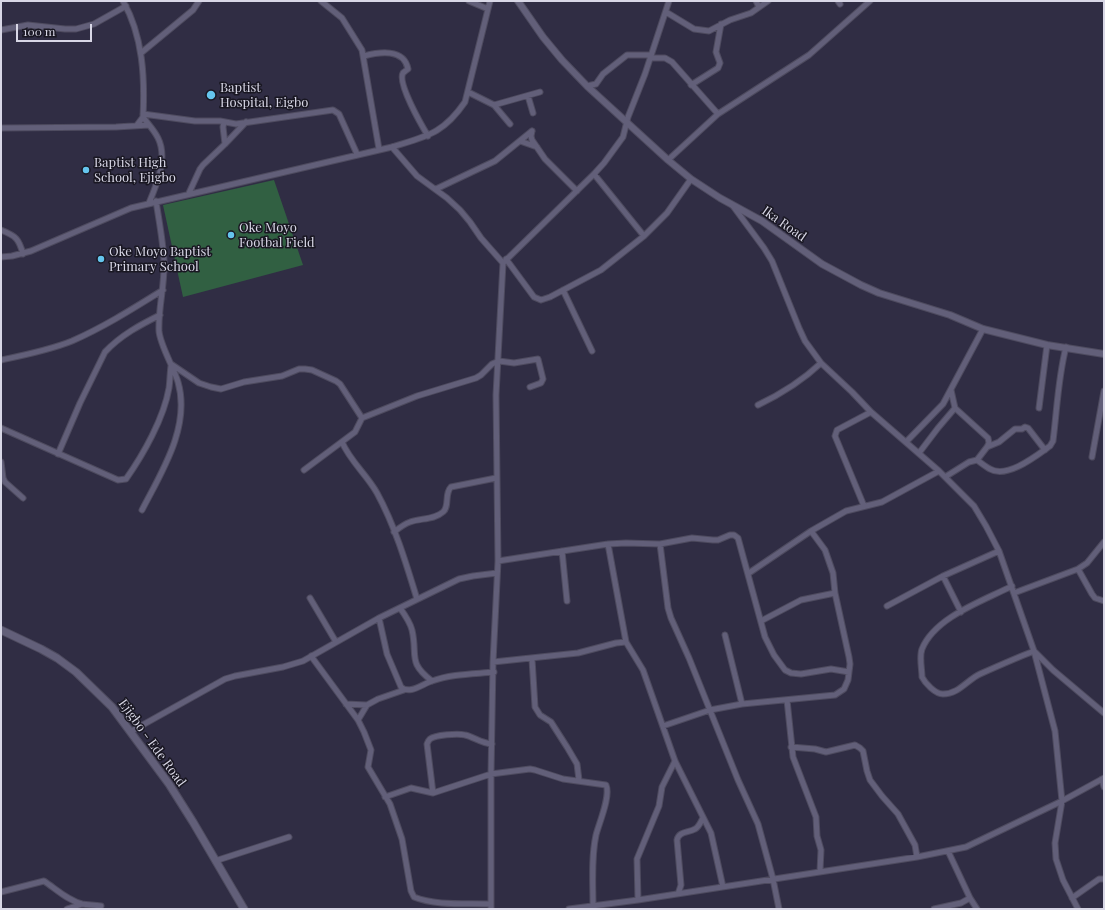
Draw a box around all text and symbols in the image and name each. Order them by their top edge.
scale bar [18,16,94,42]
text: 100 m [23,23,55,39]
place label: Baptist Hospital, Eigbo [220,80,308,111]
marker: Baptist Hospital, Eigbo [205,89,217,101]
place label: Baptist High School, Ejigbo [94,155,176,186]
marker: Baptist High School, Ejigbo [81,165,91,175]
street label: Ika Road [759,203,809,245]
place label: Oke Moyo Footbal Field [239,220,315,251]
marker: Oke Moyo Footbal Field [226,230,236,240]
place label: Oke Moyo Baptist Primary School [109,244,211,275]
marker: Oke Moyo Baptist Primary School [96,254,106,264]
street label: Ejigbo - Ede Road [115,696,189,790]

